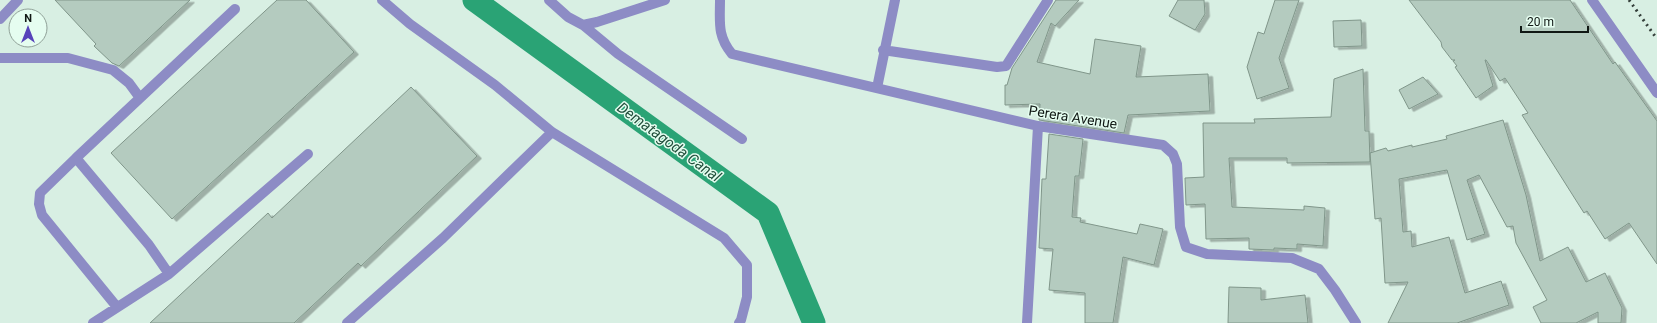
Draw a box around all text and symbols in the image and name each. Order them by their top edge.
north arrow [8,8,48,48]
scale bar [1521,8,1588,34]
text: N [24,12,32,25]
text: 20 m [1527,15,1554,29]
water label: Dematagoda Canal [614,98,725,186]
street label: Perera Avenue [1028,102,1118,132]

